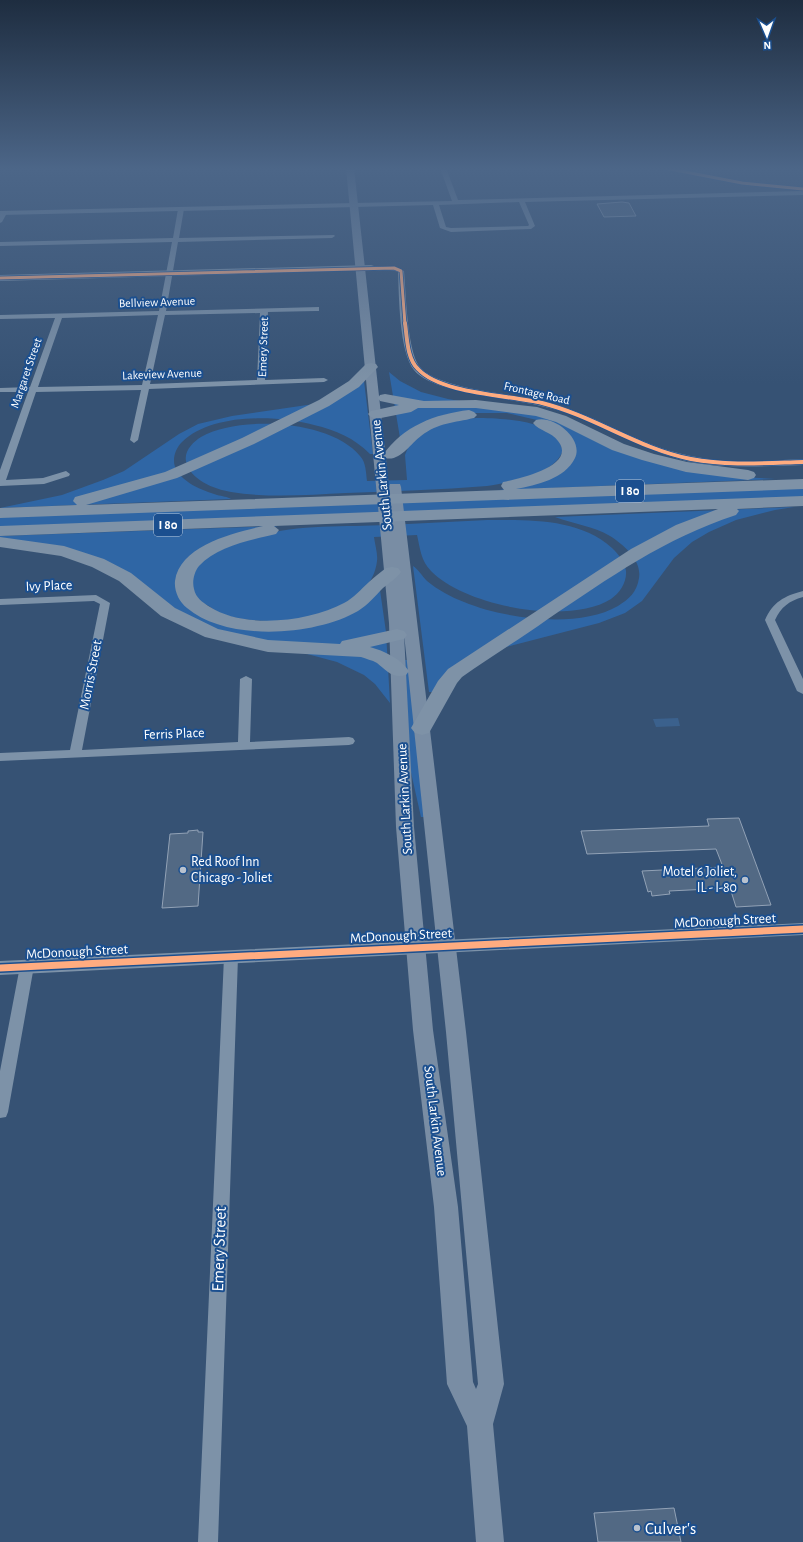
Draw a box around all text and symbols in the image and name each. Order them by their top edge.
north arrow [747,16,787,56]
text: N [763,40,771,51]
street label: Bellview Avenue [119,295,195,309]
street label: Emery Street [256,317,271,377]
street label: Margaret Street [8,336,44,410]
street label: Lakeview Avenue [122,367,202,381]
street label: Frontage Road [503,380,571,406]
street label: South Larkin Avenue [369,419,395,531]
road number: I 80 [616,480,644,502]
road number: I 80 [154,514,182,536]
street label: Ivy Place [25,578,73,594]
street label: Morris Street [77,639,105,711]
street label: Ferris Place [143,726,205,742]
street label: South Larkin Avenue [395,743,415,855]
place label: Red Roof Inn Chicago - Joliet [191,855,273,885]
marker: Red Roof Inn Chicago - Joliet [178,865,188,875]
place label: Motel 6 Joliet, IL - I-80 [663,865,737,895]
marker: Motel 6 Joliet, IL - I-80 [740,875,750,885]
street label: McDonough Street [674,911,777,931]
street label: McDonough Street [350,926,453,946]
street label: McDonough Street [26,942,129,962]
street label: South Larkin Avenue [421,1065,449,1177]
street label: Emery Street [209,1206,230,1292]
place label: Culver's [645,1520,696,1537]
marker: Culver's [632,1523,642,1533]

